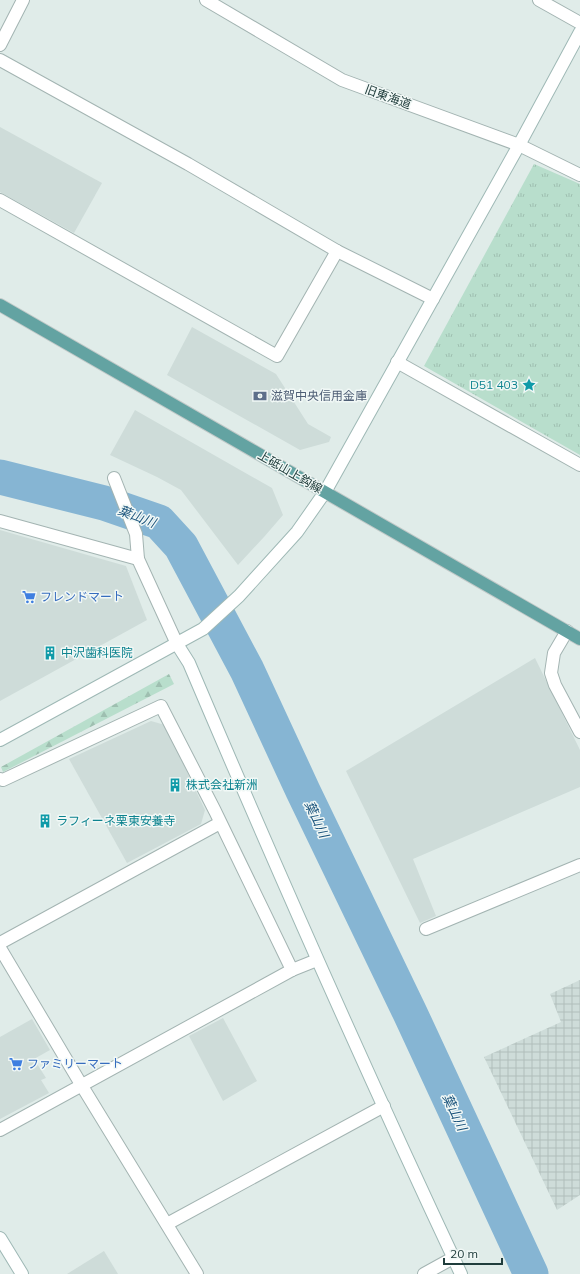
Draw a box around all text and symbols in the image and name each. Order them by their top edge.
street label: 旧東海道 [363,81,413,112]
place label: D51 403 [470,377,518,392]
place icon: D51 403 [521,377,537,393]
bank icon: 滋賀中央信用金庫 [252,388,268,404]
place label: 滋賀中央信用金庫 [271,388,367,403]
street label: 上砥山上鈎線 [255,447,325,496]
water label: 葉山川 [116,502,160,531]
supermarket icon: フレンドマート [21,589,37,605]
place label: フレンドマート [40,589,124,604]
building icon: 中沢歯科医院 [42,645,58,661]
place label: 中沢歯科医院 [61,645,133,660]
building icon: 株式会社新洲 [167,777,183,793]
place label: 株式会社新洲 [186,777,258,792]
water label: 葉山川 [302,798,333,842]
building icon: ラフィーネ栗東安養寺 [37,813,53,829]
place label: ラフィーネ栗東安養寺 [56,813,176,828]
supermarket icon: ファミリーマート [8,1056,24,1072]
place label: ファミリーマート [27,1056,123,1071]
water label: 葉山川 [440,1091,471,1135]
scale bar [444,1240,502,1266]
text: 20 m [450,1246,478,1261]

